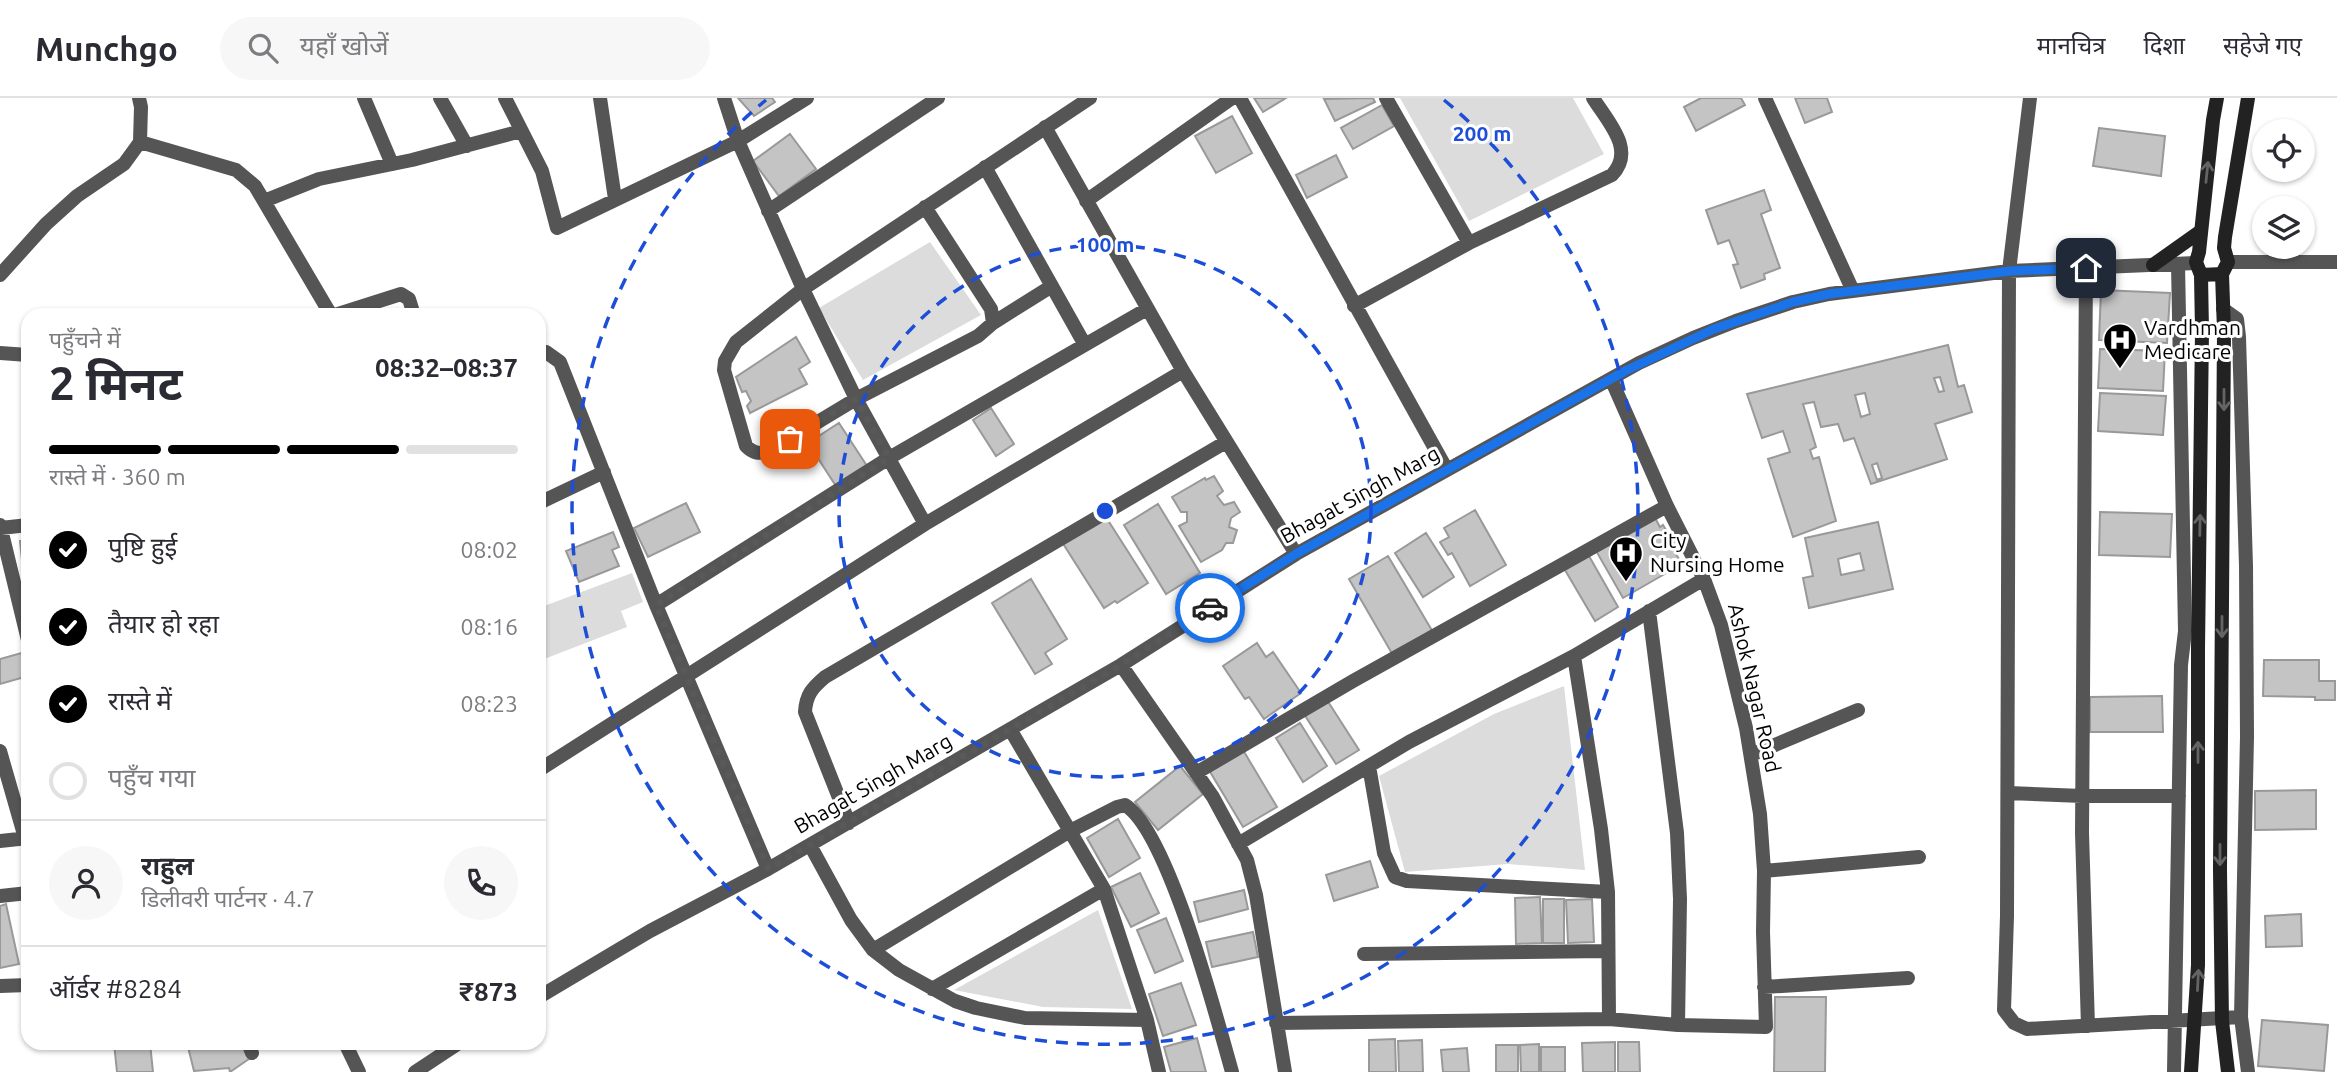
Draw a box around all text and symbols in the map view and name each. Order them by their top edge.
search box [220,17,710,80]
icon: search [244,29,282,67]
text: Munchgo [35,30,178,67]
text: यहाँ खोजें [300,31,389,60]
text: मानचित्र [2037,32,2105,59]
text: दिशा [2143,32,2185,59]
text: सहेजे गए [2223,32,2302,59]
map controls [2252,119,2315,259]
button: locate [2252,119,2315,182]
text: 200 m [1453,121,1511,145]
one-way arrow [2201,161,2214,183]
button: layers [2252,196,2315,259]
text: 100 m [1076,232,1134,256]
pin [2056,238,2116,298]
icon: home [2067,249,2105,287]
place label: Vardhman Medicare [2144,315,2241,363]
hospital icon: Vardhman Medicare [2101,321,2139,370]
text: पहुँचने में [49,327,121,352]
text: 08:32–08:37 [375,353,518,382]
text: 2 मिनट [49,357,182,409]
one-way arrow [2217,388,2231,411]
pin [760,409,820,469]
icon: bag [771,420,809,458]
street label: Bhagat Singh Marg [1276,440,1443,548]
text: रास्ते में · 360 m [49,464,186,489]
centre of rings [1093,499,1117,523]
one-way arrow [2193,513,2207,536]
place label: City Nursing Home [1650,528,1785,576]
icon: check [49,531,87,569]
text: पुष्टि हुई [108,532,177,561]
hospital icon: City Nursing Home [1607,534,1645,583]
text: 08:02 [460,537,518,562]
courier [1175,573,1245,643]
icon: car [1191,589,1229,627]
street label: Ashok Nagar Road [1724,601,1786,775]
icon: check [49,608,87,646]
text: तैयार हो रहा [108,609,219,638]
text: 08:16 [460,614,518,639]
one-way arrow [2215,615,2229,638]
icon: check [49,685,87,723]
text: रास्ते में [108,686,172,715]
text: 08:23 [460,691,518,716]
street label: Bhagat Singh Marg [789,728,956,838]
one-way arrow [2191,741,2205,764]
text: पहुँच गया [108,763,196,792]
one-way arrow [2213,843,2227,866]
button: person [49,846,123,920]
button: phone [444,846,518,920]
text: राहुल [141,851,194,880]
text: डिलीवरी पार्टनर · 4.7 [141,886,315,911]
one-way arrow [2191,968,2204,991]
text: ऑर्डर #8284 [49,974,182,1003]
text: ₹873 [459,977,518,1006]

